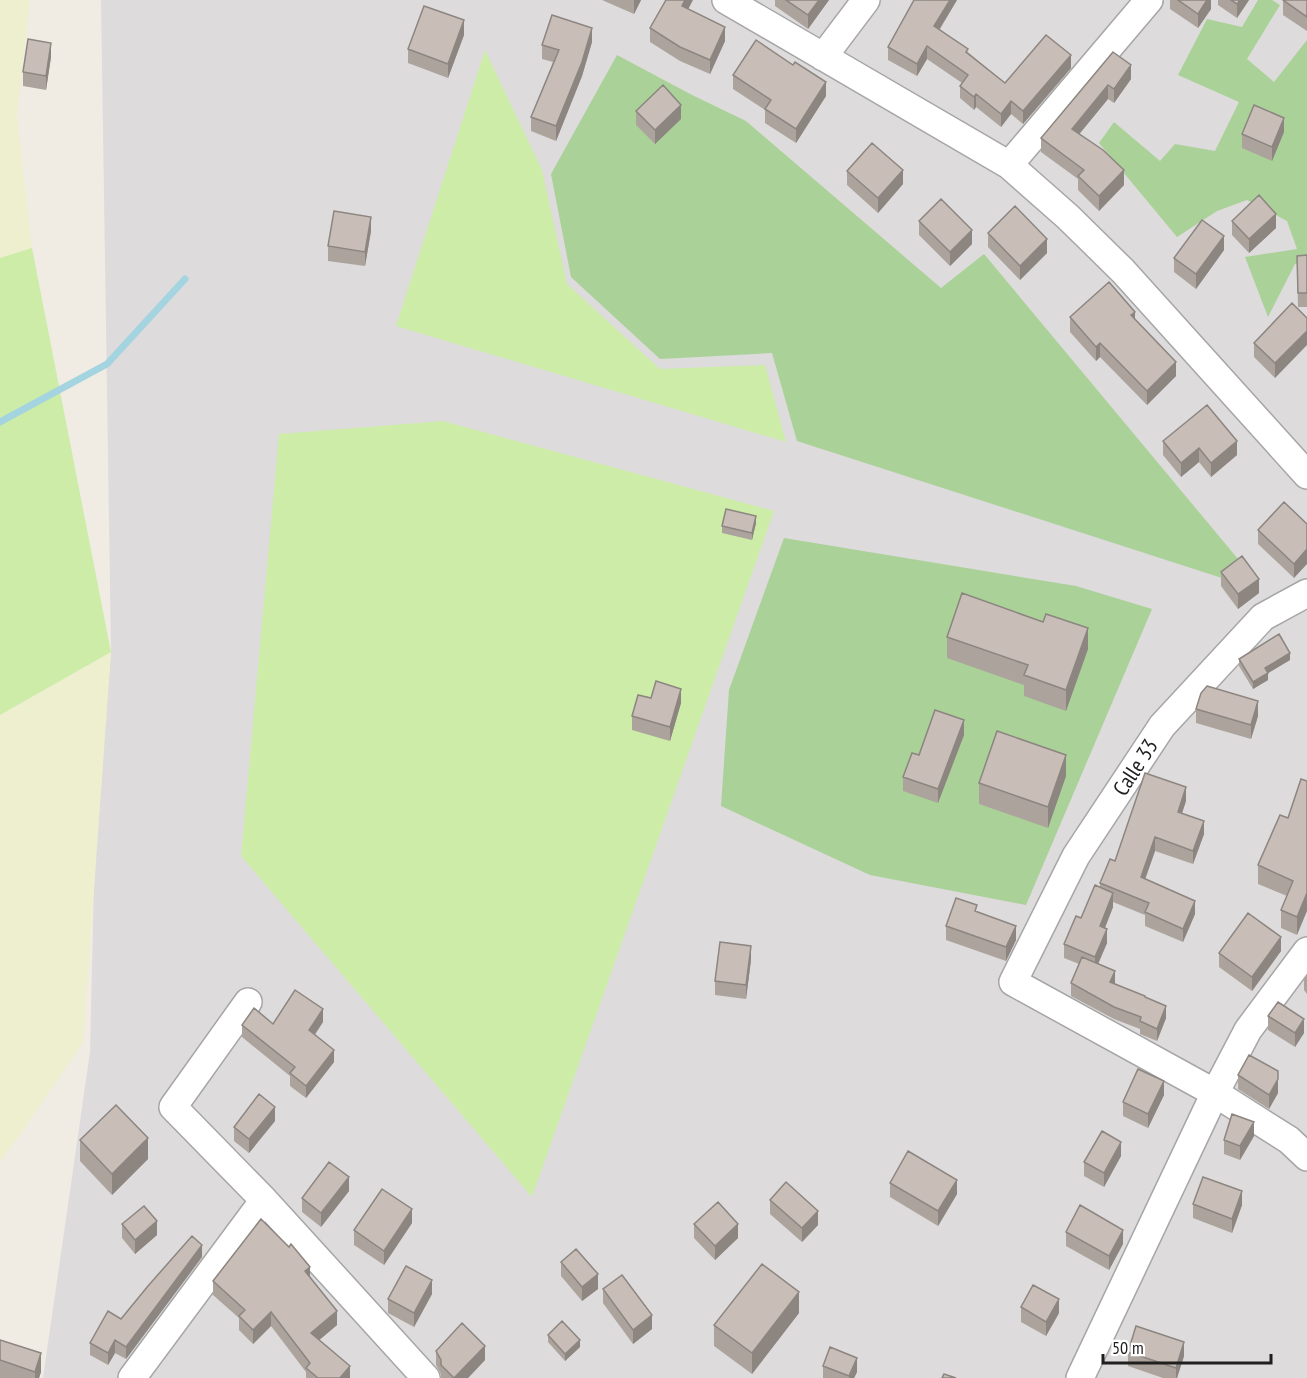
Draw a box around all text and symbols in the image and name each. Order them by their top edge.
street label: Calle 33 [1106,733,1164,801]
scale bar [1103,1327,1271,1365]
text: 50 m [1112,1336,1144,1359]

